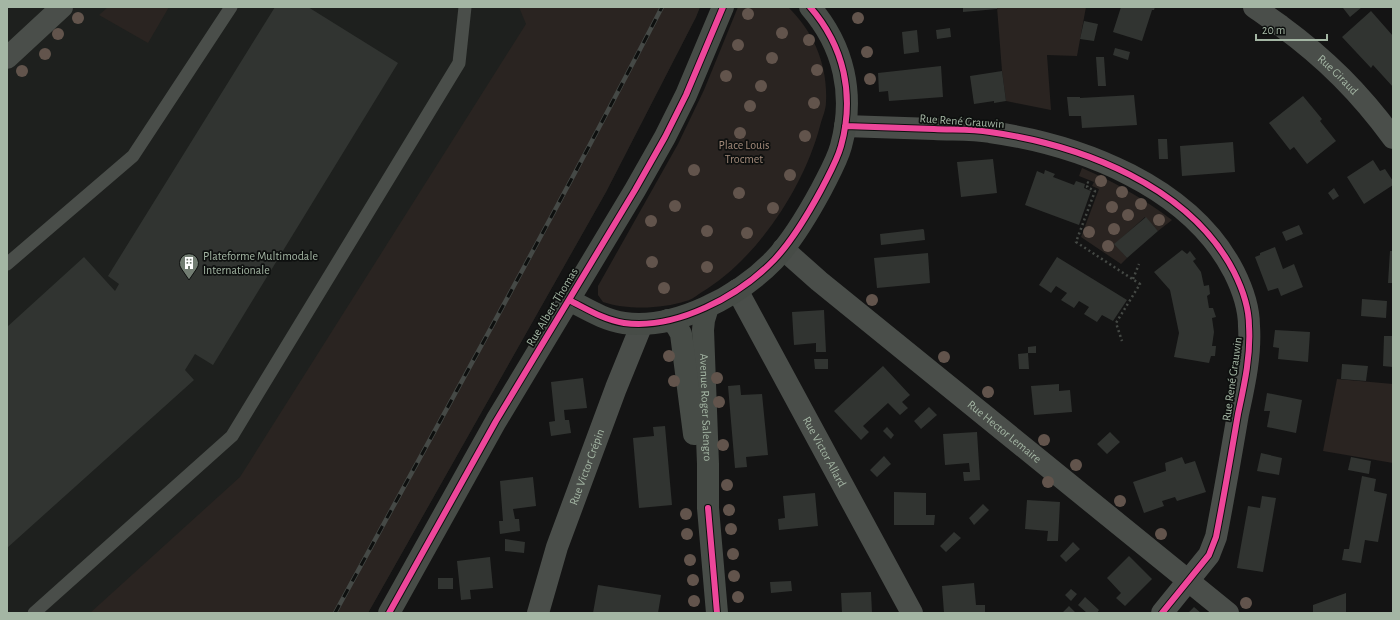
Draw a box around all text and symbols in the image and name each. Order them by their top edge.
scale bar [1256,16,1327,42]
text: 20 m [1262,24,1285,36]
street label: Rue Giraud [1315,52,1361,97]
street label: Rue René Grauwin [919,112,1005,130]
park label: Place Louis Trocmet [718,139,770,165]
place label: Plateforme Multimodale Internationale [203,250,318,276]
building icon: Plateforme Multimodale Internationale [178,252,200,280]
street label: Rue Albert Thomas [524,266,580,348]
street label: Rue René Grauwin [1220,336,1244,422]
street label: Avenue Roger Salengro [698,353,714,461]
street label: Rue Hector Lemaire [965,398,1044,465]
street label: Rue Victor Allard [801,415,849,489]
street label: Rue Victor Crépin [567,427,606,507]

